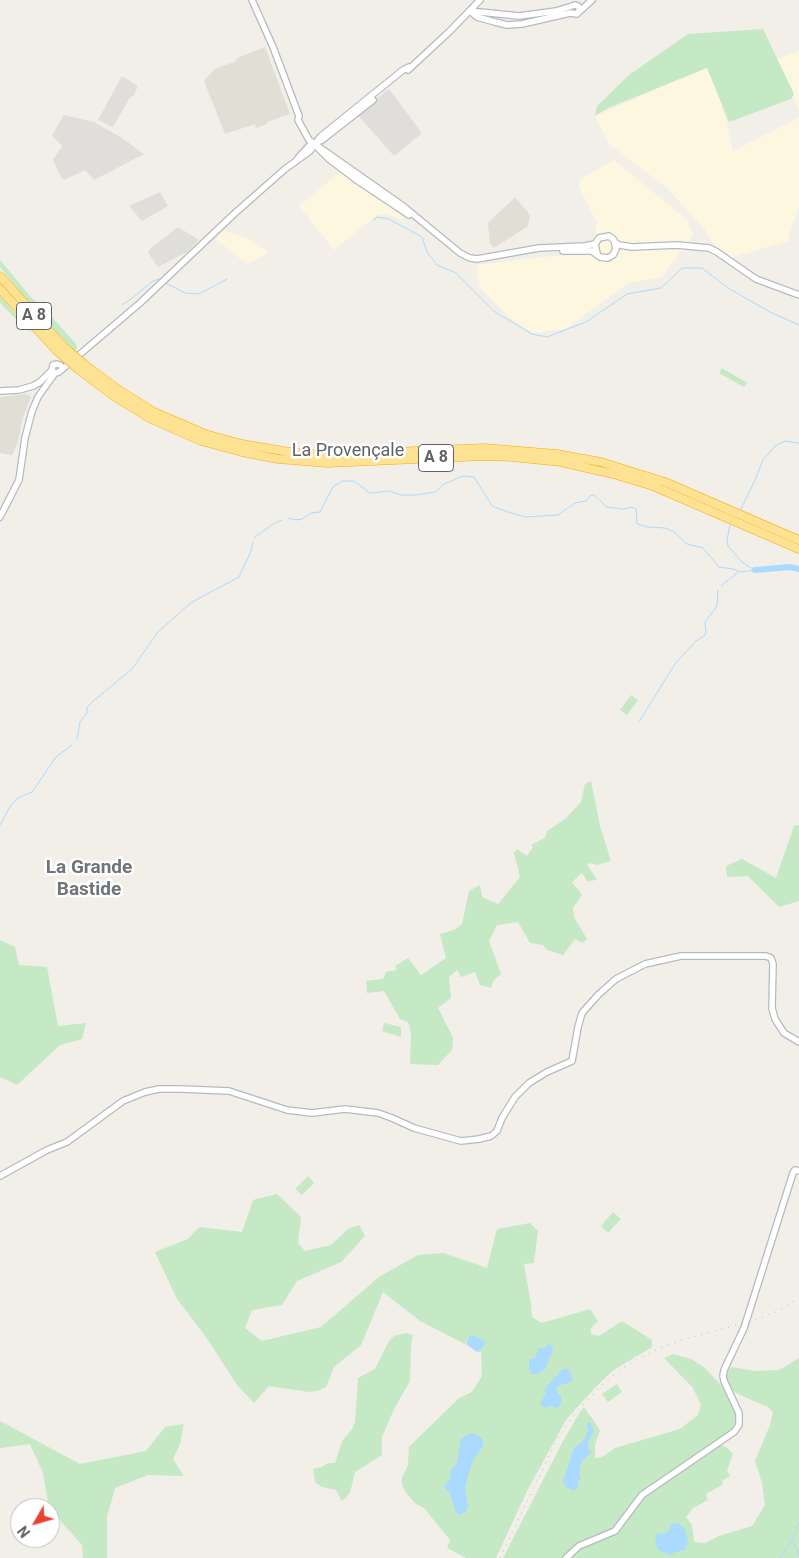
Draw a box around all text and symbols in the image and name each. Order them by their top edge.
road number: A 8 [16,302,52,330]
street label: La Provençale [292,440,404,462]
road number: A 8 [418,444,454,472]
district label: La Grande Bastide [46,857,132,901]
north arrow [10,1498,60,1548]
text: N [15,1523,33,1540]

